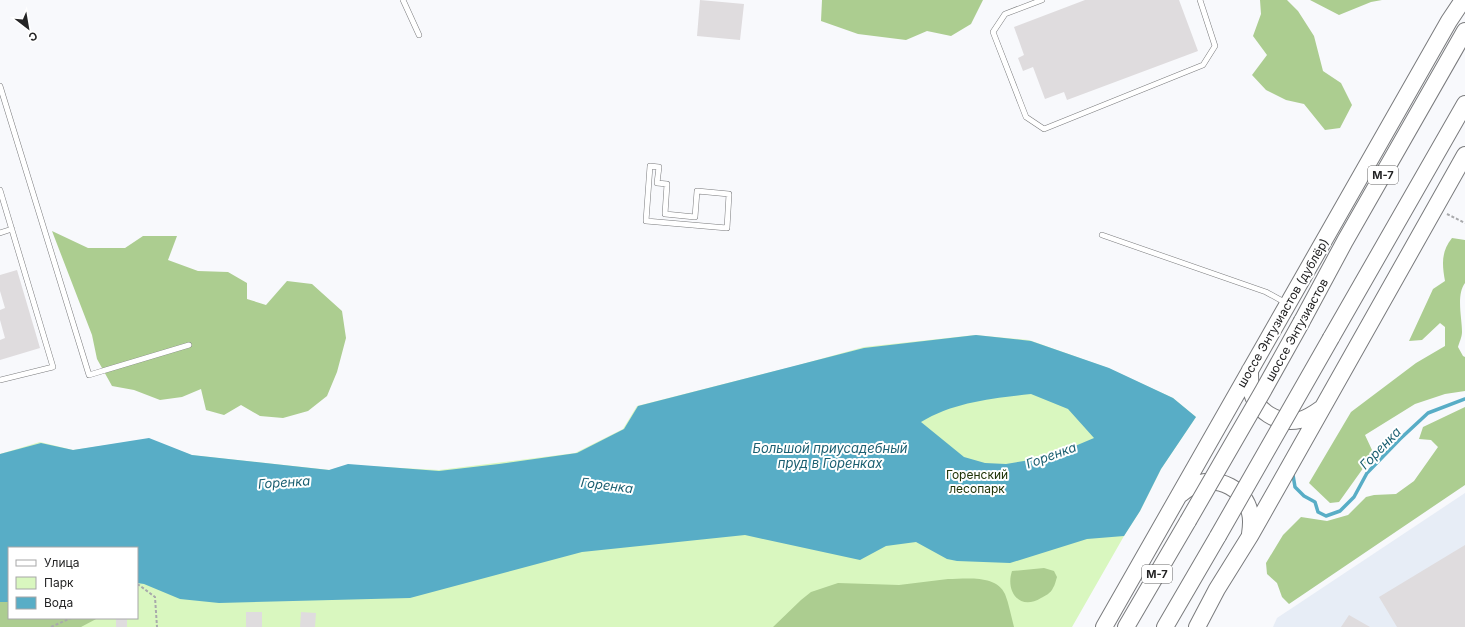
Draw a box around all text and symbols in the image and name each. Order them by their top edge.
north arrow [8,8,48,48]
text: С [26,28,40,45]
road number: М-7 [1368,166,1398,184]
street label: шоссе Энтузиастов (дублёр) [1234,236,1332,390]
street label: шоссе Энтузиастов [1263,276,1331,384]
water label: Горенка [1356,424,1404,472]
water label: Горенка [1024,439,1078,471]
water label: Большой приусадебный пруд в Горенках [753,440,908,471]
park label: Горенский лесопарк [946,467,1008,496]
water label: Горенка [257,472,311,492]
water label: Горенка [580,474,634,496]
legend [8,547,138,619]
text: Улица [44,555,79,570]
road number: М-7 [1142,565,1172,583]
text: Парк [44,575,74,590]
text: Вода [44,595,73,610]

